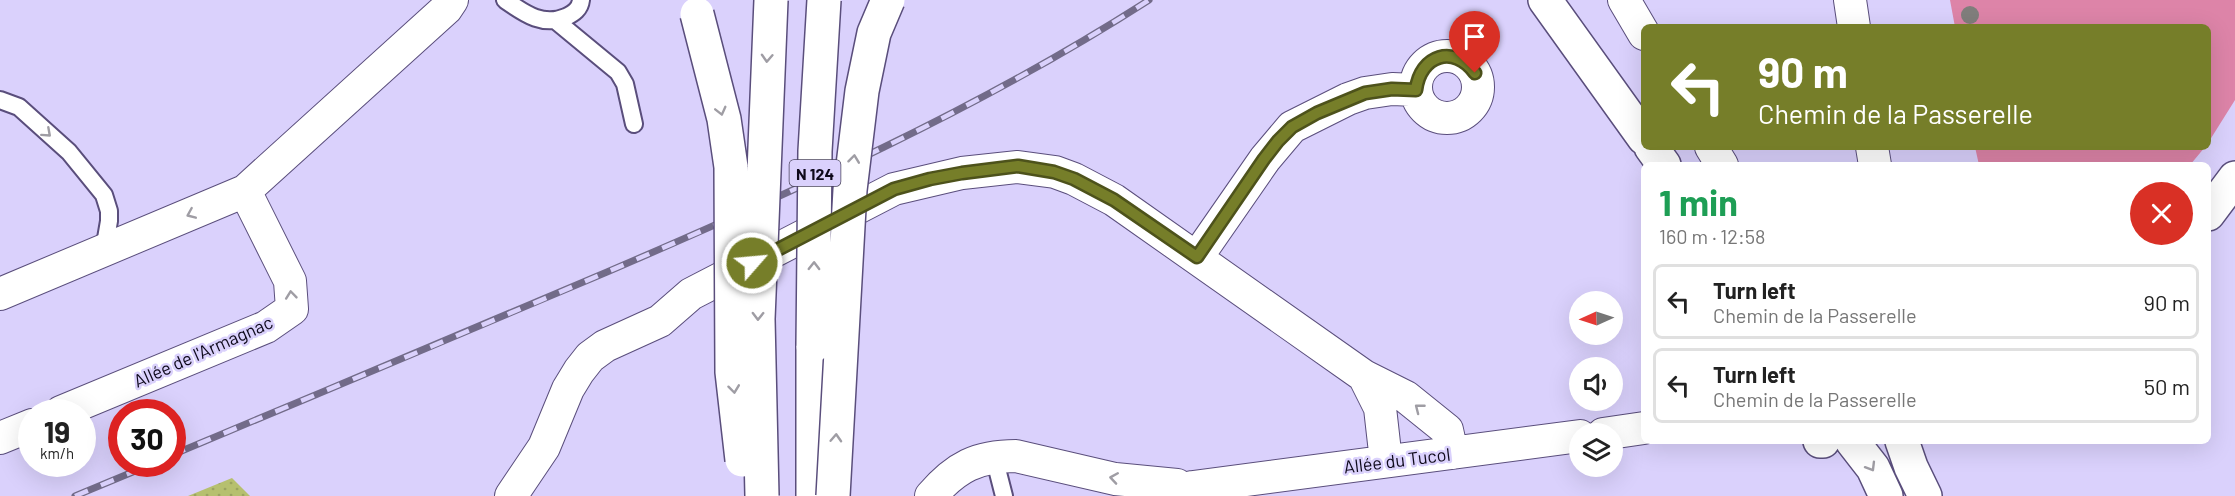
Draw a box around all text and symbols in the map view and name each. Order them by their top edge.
pin [1449,11,1500,73]
icon: arrive [1458,20,1491,53]
text: 90 m [1758,46,1848,96]
icon: left [1659,48,1737,126]
one-way arrow [761,54,774,63]
text: Chemin de la Passerelle [1758,97,2033,129]
one-way arrow [714,106,727,116]
one-way arrow [40,126,51,137]
one-way arrow [847,155,860,164]
road number: N 124 [790,160,840,186]
text: 1 min [1659,180,1738,223]
button: close [2130,182,2193,245]
one-way arrow [186,207,197,219]
text: 160 m · 12:58 [1659,224,1766,248]
position arrow [720,231,784,295]
one-way arrow [808,262,820,271]
text: Turn left [1713,277,1796,303]
icon: left [1662,285,1695,318]
text: 90 m [2144,289,2190,315]
one-way arrow [285,290,298,299]
north arrow [1569,291,1623,345]
map controls [1569,291,1623,477]
text: Chemin de la Passerelle [1713,303,1917,327]
street label: Allée de l'Armagnac [130,310,276,392]
one-way arrow [752,312,764,321]
button: sound [1569,357,1623,411]
text: Turn left [1713,361,1796,387]
icon: left [1662,369,1695,402]
text: 50 m [2144,373,2190,399]
one-way arrow [727,384,740,394]
text: Chemin de la Passerelle [1713,387,1917,411]
speed limit sign: 30 [108,399,186,477]
one-way arrow [1415,405,1426,416]
text: 19 [44,413,70,449]
button: layers [1569,423,1623,477]
one-way arrow [829,433,842,442]
street label: Allée du Tucol [1342,443,1452,477]
text: km/h [40,444,74,462]
one-way arrow [1864,461,1876,471]
one-way arrow [1109,472,1119,485]

